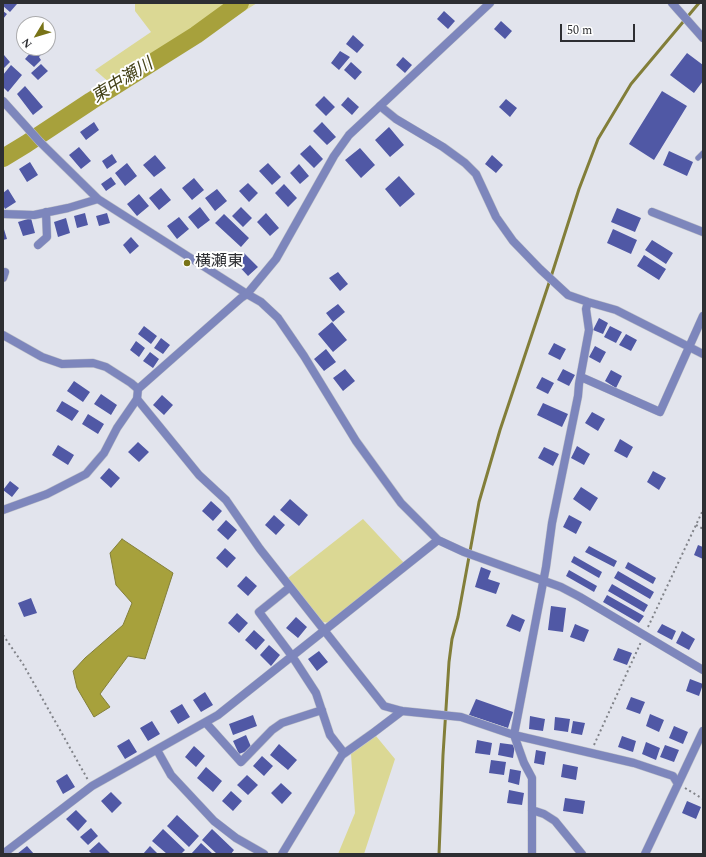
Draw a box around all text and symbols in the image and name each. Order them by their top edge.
north arrow [16,16,56,56]
scale bar [562,16,637,42]
text: 50 m [567,21,592,40]
text: N [17,34,36,52]
water label: 東中瀬川 [89,55,157,109]
place label: 横瀬東 [195,253,243,273]
marker: 横瀬東 [182,258,192,268]

